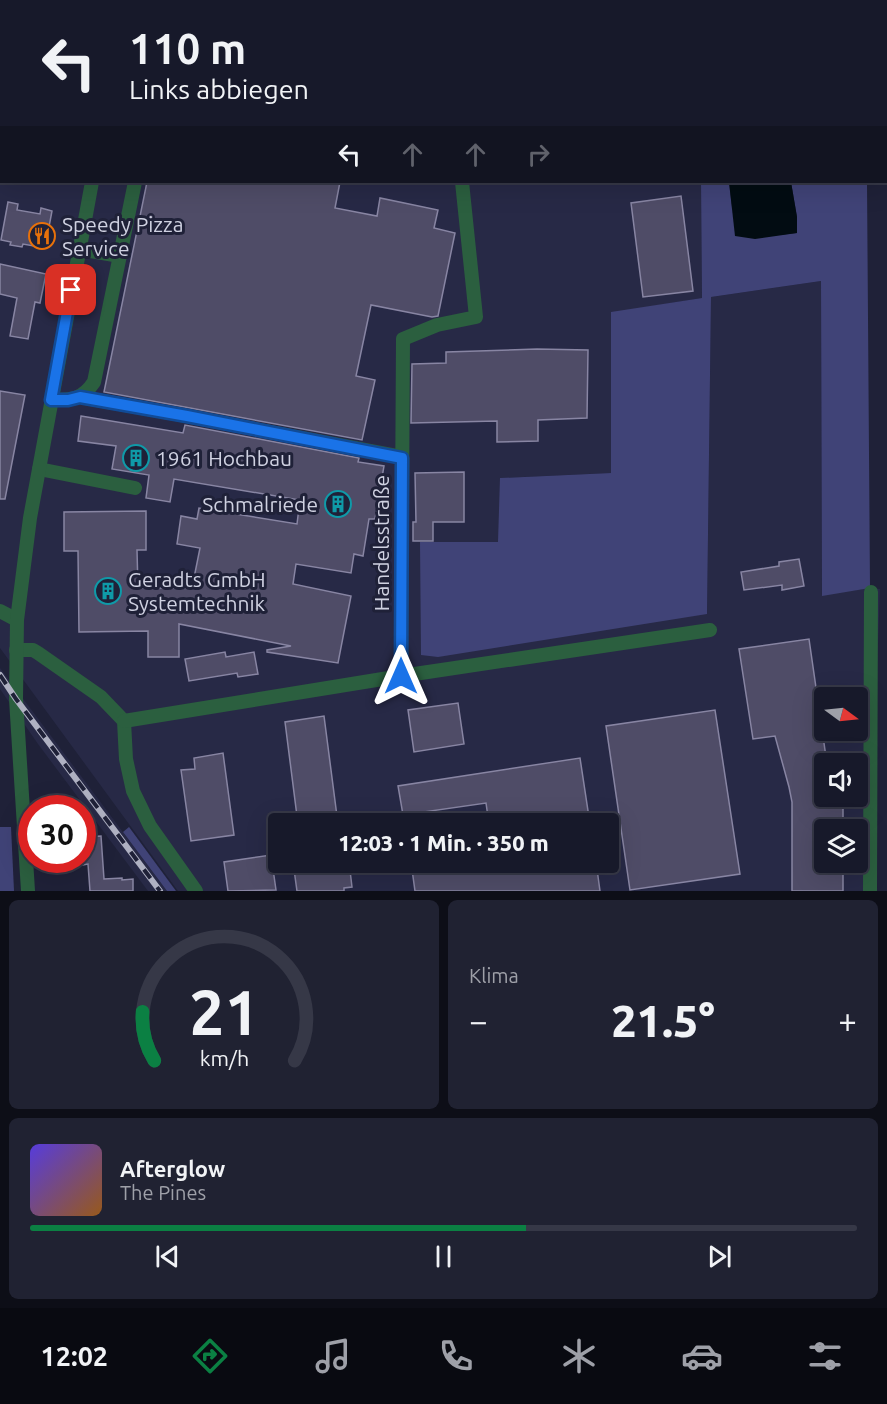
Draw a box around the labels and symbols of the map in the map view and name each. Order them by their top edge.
place label: Speedy Pizza Service [62,212,183,260]
restaurant icon: Speedy Pizza Service [27,221,57,251]
pin [45,264,96,315]
building icon: 1961 Hochbau [121,443,151,473]
place label: 1961 Hochbau [156,446,292,470]
street label: Handelsstraße [369,475,393,611]
building icon: Schmalriede [323,489,353,519]
place label: Schmalriede [202,492,318,516]
place label: Geradts GmbH Systemtechnik [128,567,266,615]
building icon: Geradts GmbH Systemtechnik [93,576,123,606]
position arrow [369,644,433,708]
north arrow [814,687,868,741]
speed limit sign: 30 [18,795,96,873]

